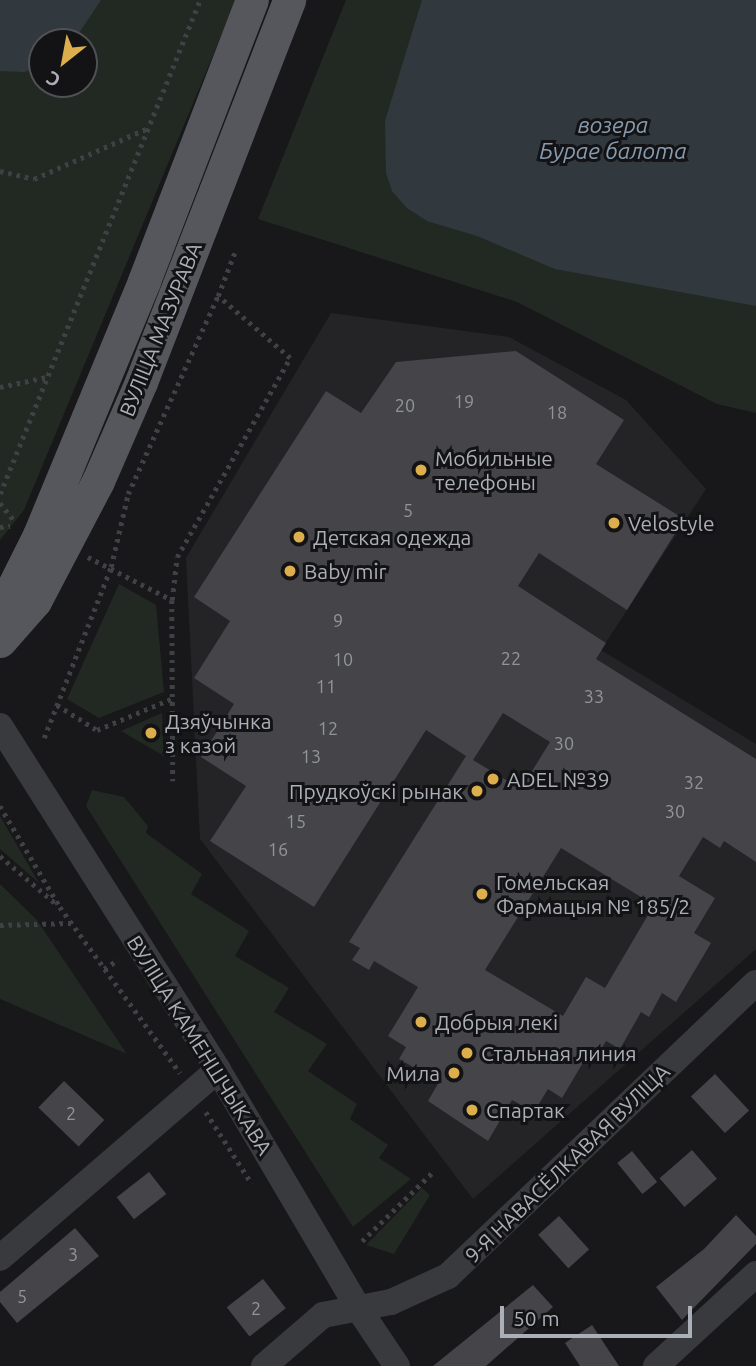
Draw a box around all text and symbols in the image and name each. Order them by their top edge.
north arrow [28,28,98,98]
text: С [42,67,64,92]
water label: возера Бурае балота [539,111,687,165]
street label: ВУЛІЦА МАЗУРАВА [114,238,206,420]
house number: 19 [454,390,474,412]
house number: 20 [395,394,415,416]
house number: 18 [547,401,567,423]
place label: Мобильные телефоны [435,445,553,495]
marker: Мобильные телефоны [413,462,429,478]
house number: 5 [403,499,413,521]
place label: Velostyle [628,510,715,536]
marker: Velostyle [606,515,622,531]
place label: Детская одежда [313,524,471,550]
marker: Детская одежда [291,529,307,545]
place label: Baby mir [304,558,386,584]
marker: Baby mir [282,563,298,579]
house number: 9 [333,609,343,631]
house number: 22 [501,647,521,669]
house number: 10 [333,648,353,670]
house number: 11 [316,675,336,697]
house number: 33 [584,685,604,707]
place label: Дзяўчынка з казой [165,708,272,758]
house number: 12 [318,717,338,739]
marker: Дзяўчынка з казой [143,725,159,741]
house number: 30 [554,732,574,754]
house number: 13 [301,745,321,767]
place label: ADEL №39 [507,766,610,792]
marker: ADEL №39 [485,771,501,787]
house number: 32 [684,771,704,793]
place label: Прудкоўскі рынак [289,778,463,804]
marker: Прудкоўскі рынак [469,783,485,799]
house number: 30 [665,800,685,822]
house number: 15 [286,810,306,832]
house number: 16 [268,838,288,860]
place label: Гомельская Фармацыя № 185/2 [496,869,690,919]
marker: Гомельская Фармацыя № 185/2 [474,886,490,902]
street label: ВУЛІЦА КАМЕНШЧЫКАВА [122,931,278,1159]
place label: Добрыя лекі [435,1009,558,1035]
marker: Добрыя лекі [413,1014,429,1030]
place label: Стальная линия [481,1040,637,1066]
marker: Стальная линия [459,1045,475,1061]
street label: 9-Я НАВАСЁЛКАВАЯ ВУЛІЦА [459,1058,675,1268]
place label: Мила [386,1060,440,1086]
marker: Мила [446,1065,462,1081]
place label: Спартак [486,1097,565,1123]
house number: 2 [66,1102,76,1124]
marker: Спартак [464,1102,480,1118]
house number: 3 [68,1243,78,1265]
house number: 5 [17,1285,27,1307]
scale bar [504,1292,696,1336]
house number: 2 [251,1297,261,1319]
text: 50 m [513,1306,560,1330]

